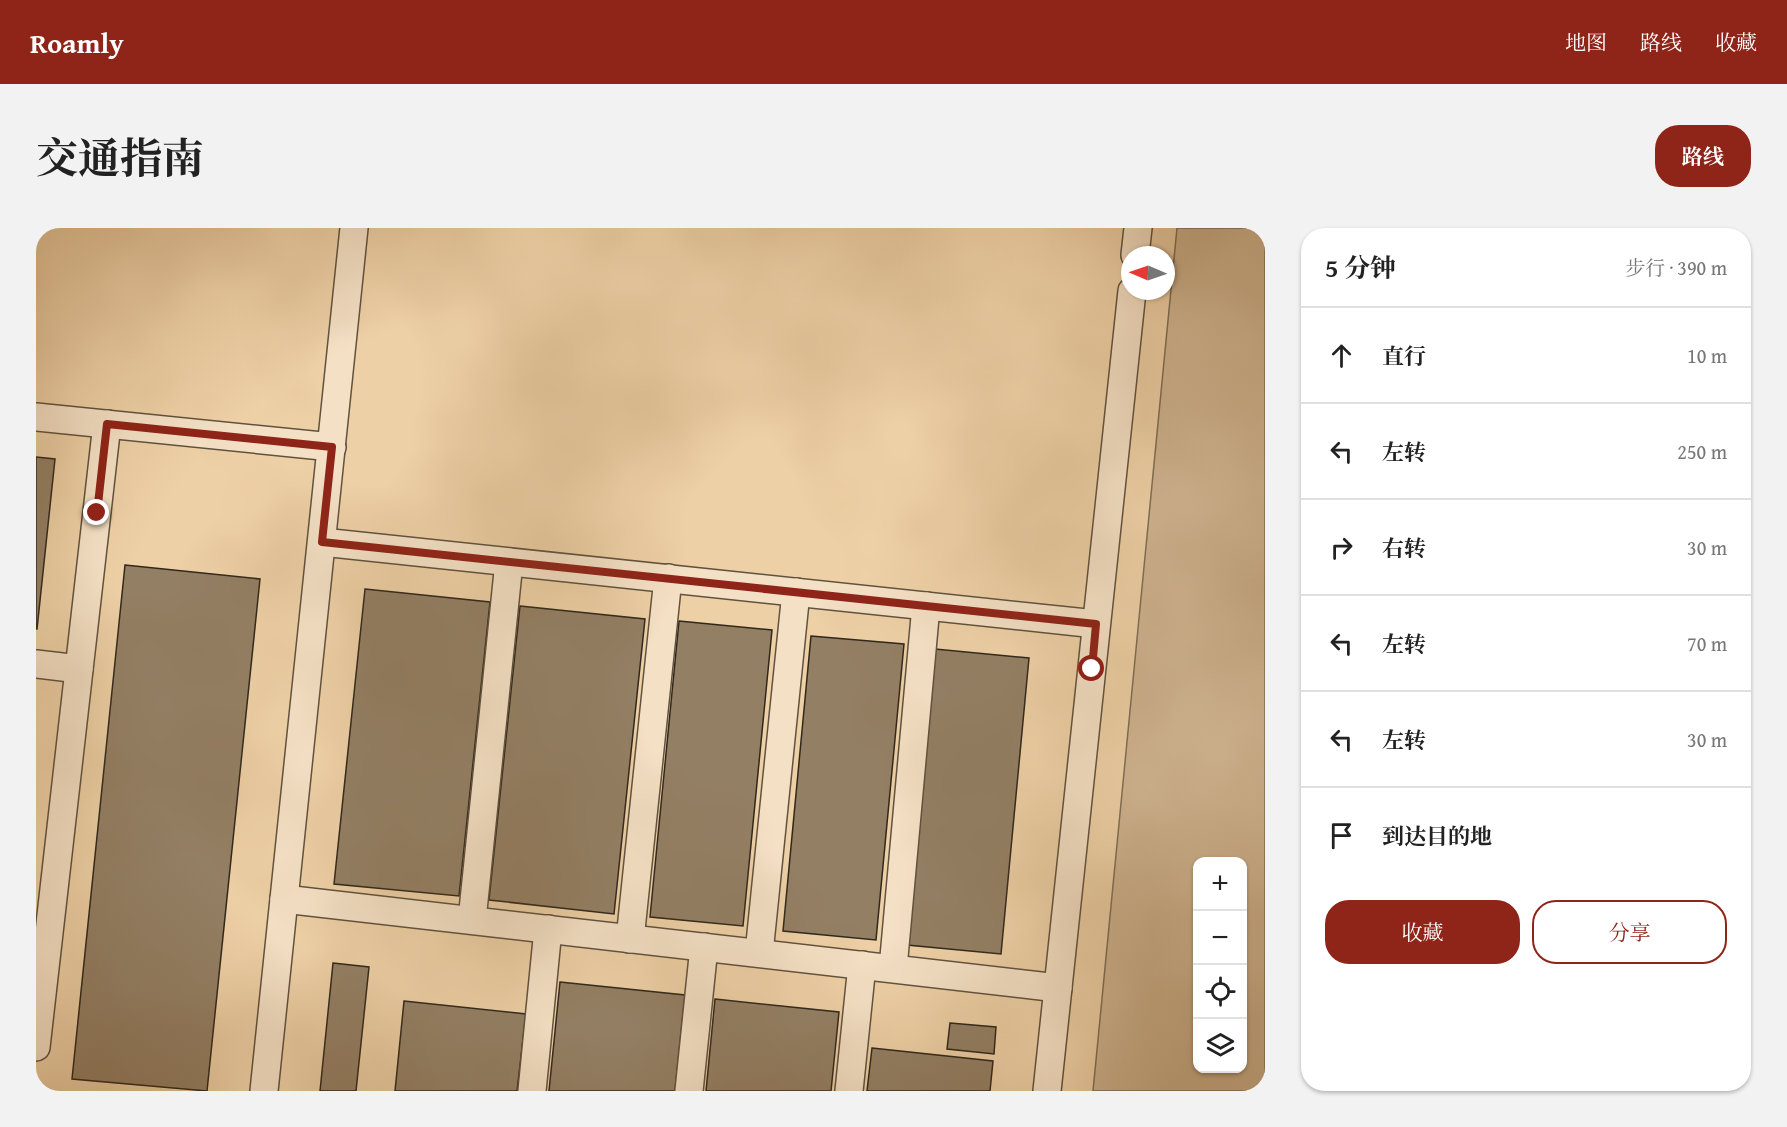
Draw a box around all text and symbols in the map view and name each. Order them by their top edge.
text: Roamly [30,22,124,63]
text: 地图 [1565,27,1607,58]
text: 路线 [1640,27,1682,58]
text: 收藏 [1715,27,1757,58]
button: 路线 [1655,125,1751,187]
text: 交通指南 [36,127,204,188]
north arrow [1121,246,1175,300]
text: 5 分钟 [1325,248,1396,287]
text: 步行 · 390 m [1625,253,1727,282]
icon: ahead [1325,339,1358,372]
text: 直行 [1382,340,1426,372]
text: 10 m [1687,341,1727,370]
icon: left [1325,435,1358,468]
text: 左转 [1382,436,1426,468]
text: 250 m [1677,437,1727,466]
route end [83,499,109,525]
icon: right [1325,531,1358,564]
text: 右转 [1382,532,1426,564]
text: 30 m [1687,533,1727,562]
icon: left [1325,627,1358,660]
text: 左转 [1382,628,1426,660]
text: 70 m [1687,629,1727,658]
route start [1078,655,1104,681]
icon: left [1325,723,1358,756]
text: 左转 [1382,724,1426,756]
text: 30 m [1687,725,1727,754]
icon: arrive [1325,819,1358,852]
text: 到达目的地 [1382,820,1492,852]
map controls [1193,857,1247,1073]
button: + [1193,857,1247,911]
button: 收藏 [1325,900,1520,964]
button: 分享 [1532,900,1727,964]
button: − [1193,911,1247,965]
button: locate [1193,965,1247,1019]
button: layers [1193,1019,1247,1073]

